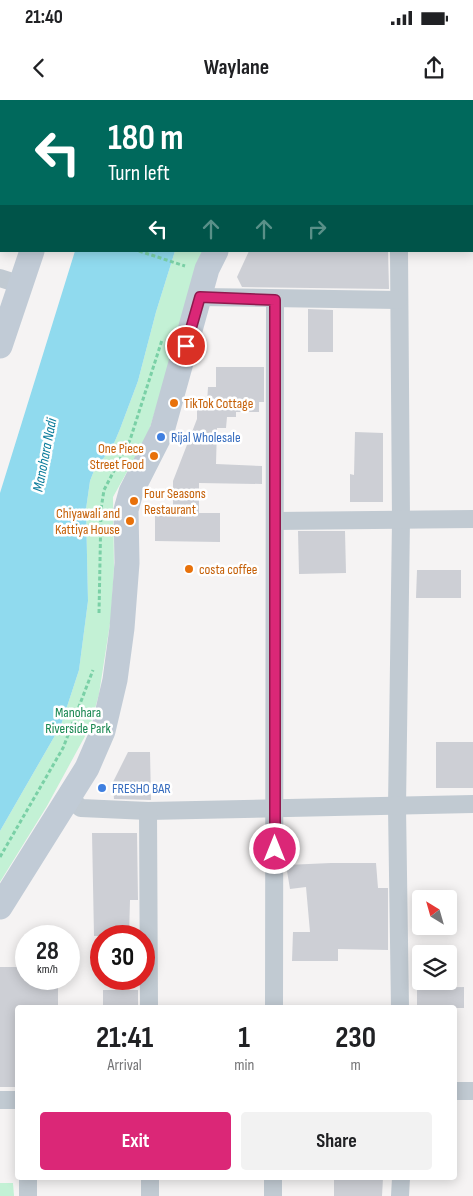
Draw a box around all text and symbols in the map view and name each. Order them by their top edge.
text: 21:40 [25,6,63,29]
icon: back [25,54,53,82]
text: Waylane [204,54,269,81]
icon: share [420,54,448,82]
text: 180 m [108,117,184,160]
icon: left [25,120,90,185]
text: Turn left [108,160,170,187]
icon: left [144,215,172,243]
icon: ahead [197,215,225,243]
icon: ahead [250,215,278,243]
icon: right [303,215,331,243]
pin [165,325,207,367]
icon: arrive [172,332,200,360]
place label: TikTok Cottage [184,395,253,412]
marker: TikTok Cottage [168,397,180,409]
water label: Manohara Nadi [29,415,62,493]
place label: Rijal Wholesale [171,429,241,446]
marker: Rijal Wholesale [155,431,167,443]
place label: One Piece Street Food [90,440,144,473]
marker: One Piece Street Food [148,450,160,462]
place label: Four Seasons Restaurant [144,485,206,518]
marker: Four Seasons Restaurant [128,495,140,507]
place label: Chiyawali and Kattiya House [55,505,120,538]
marker: Chiyawali and Kattiya House [124,515,136,527]
place label: costa coffee [199,561,258,578]
marker: costa coffee [183,563,195,575]
park label: Manohara Riverside Park [45,704,111,737]
place label: FRESHO BAR [112,780,171,797]
marker: FRESHO BAR [96,782,108,794]
position arrow [248,822,300,874]
north arrow [412,890,458,935]
map controls [412,890,457,990]
speed limit sign: 30 [90,925,155,990]
text: 28 [36,936,59,967]
button: layers [412,945,457,990]
text: km/h [37,962,58,977]
text: 21:41 [96,1020,153,1056]
text: 1 [238,1020,250,1056]
text: 230 [335,1020,376,1056]
text: Arrival [107,1056,142,1075]
text: min [234,1056,254,1075]
text: m [350,1056,361,1075]
button: Exit [40,1112,231,1170]
button: Share [241,1112,432,1170]

